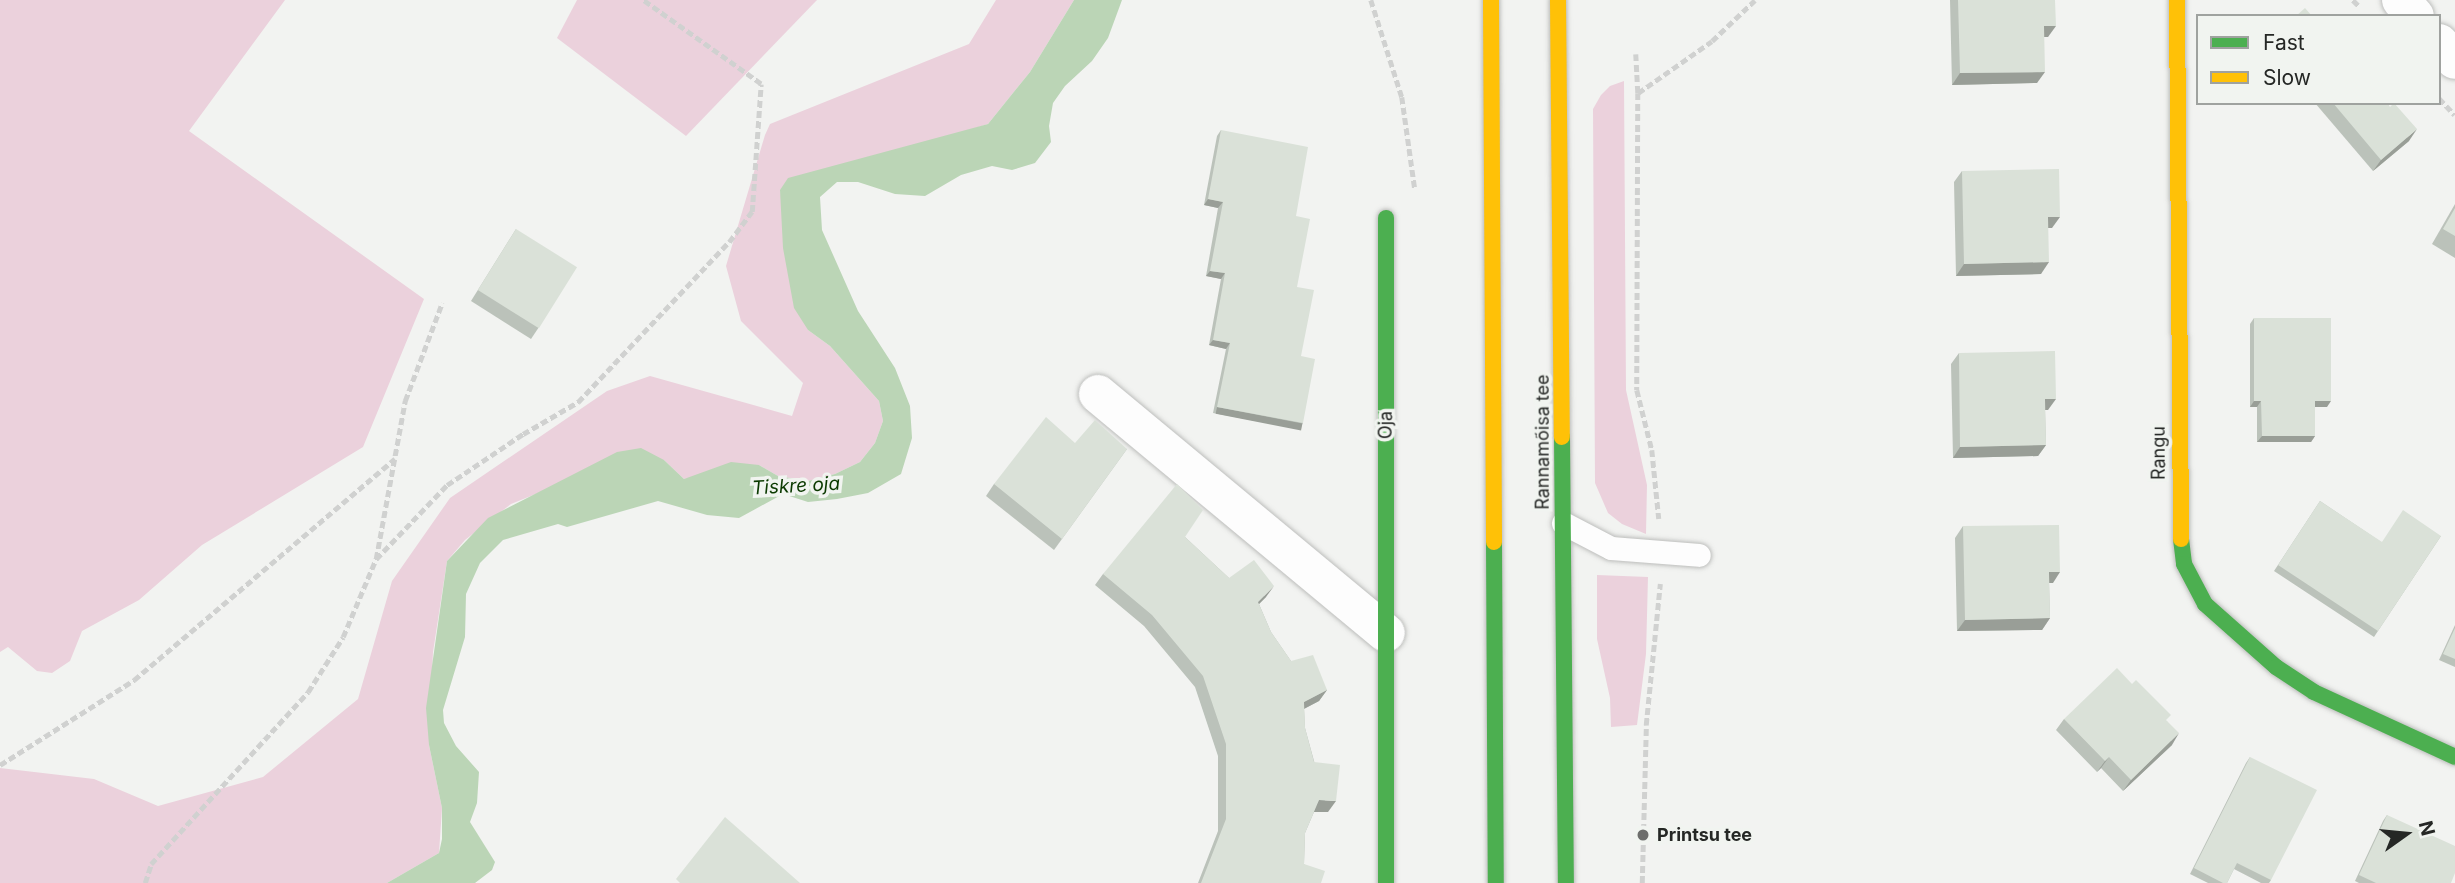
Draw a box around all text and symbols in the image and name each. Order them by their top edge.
legend [2196,14,2441,105]
text: Fast [2263,30,2305,55]
text: Slow [2263,65,2311,90]
street label: Rannamõisa tee [1532,374,1554,510]
street label: Oja [1375,411,1397,439]
street label: Rangu [2148,426,2170,480]
water label: Tiskre oja [751,472,841,500]
north arrow [2371,799,2441,869]
text: N [2414,818,2440,838]
place label: Printsu tee [1657,824,1752,846]
marker: Printsu tee [1635,827,1651,843]

